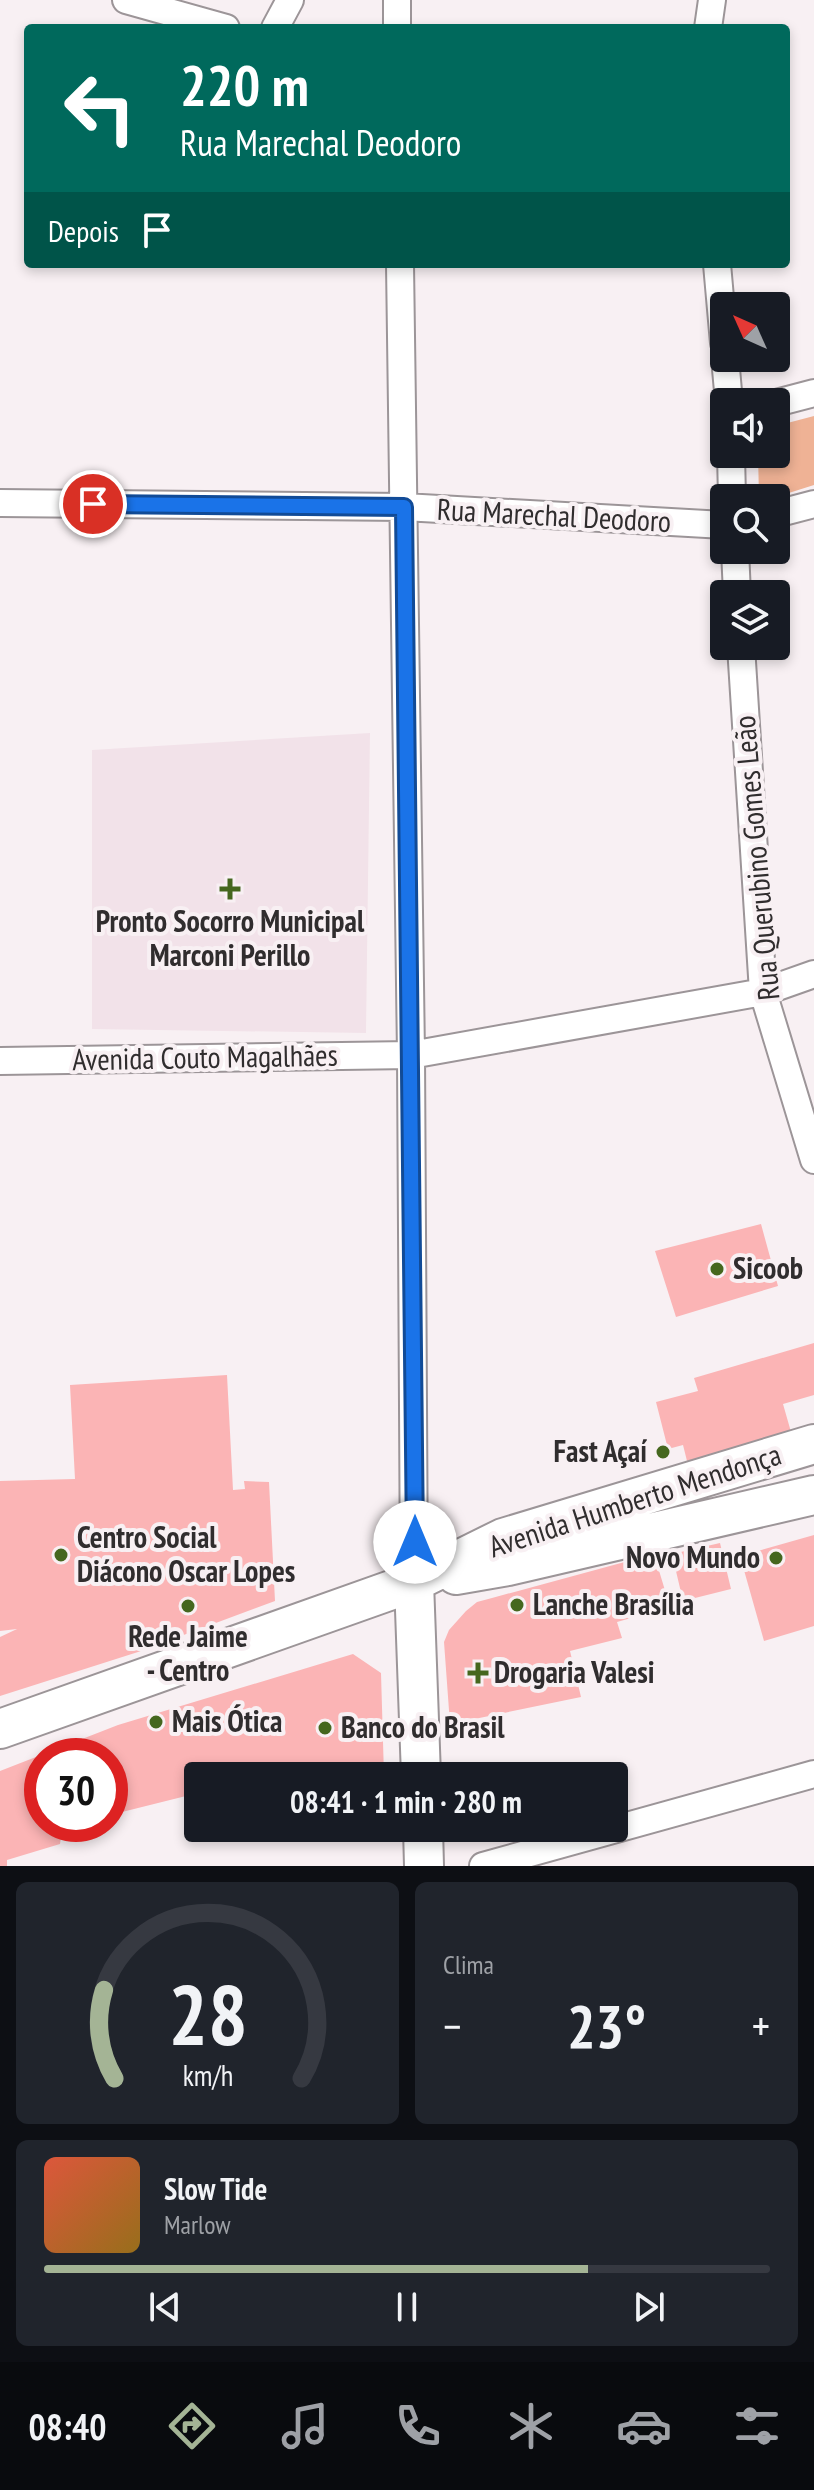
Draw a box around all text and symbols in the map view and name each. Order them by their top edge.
text: 220 m [180,49,309,121]
icon: left [48,56,152,160]
text: Rua Marechal Deodoro [180,119,461,166]
icon: arrive [135,208,179,252]
text: Depois [48,211,119,250]
north arrow [710,292,790,372]
map controls [710,292,790,660]
button: sound [710,388,790,468]
pin [59,470,127,538]
icon: arrive [71,482,115,526]
button: search [710,484,790,564]
street label: Rua Marechal Deodoro [436,489,672,540]
button: layers [710,580,790,660]
street label: Rua Querubino Gomes Leão [724,714,787,1002]
marker: Pronto Socorro Municipal Marconi Perillo [219,878,241,900]
place label: Pronto Socorro Municipal Marconi Perillo [96,901,365,974]
street label: Avenida Couto Magalhães [72,1035,338,1078]
place label: Sicoob [733,1248,803,1287]
marker: Sicoob [708,1260,726,1278]
place label: Fast Açaí [553,1431,647,1470]
street label: Avenida Humberto Mendonça [483,1434,786,1565]
marker: Fast Açaí [654,1443,672,1461]
position arrow [373,1500,457,1584]
place label: Centro Social Diácono Oscar Lopes [77,1517,295,1590]
place label: Novo Mundo [626,1537,760,1576]
marker: Centro Social Diácono Oscar Lopes [52,1546,70,1564]
marker: Novo Mundo [767,1549,785,1567]
place label: Lanche Brasília [533,1584,694,1623]
marker: Lanche Brasília [508,1596,526,1614]
marker: Rede Jaime - Centro [179,1597,197,1615]
place label: Rede Jaime - Centro [128,1616,248,1689]
place label: Drogaria Valesi [494,1652,655,1691]
marker: Drogaria Valesi [469,1664,487,1682]
place label: Mais Ótica [172,1701,282,1740]
place label: Banco do Brasil [341,1707,505,1746]
marker: Mais Ótica [147,1713,165,1731]
marker: Banco do Brasil [316,1719,334,1737]
speed limit sign: 30 [24,1738,128,1842]
text: 08:41 · 1 min · 280 m [290,1782,522,1821]
text: Clima [443,1948,494,1981]
text: 28 [168,1960,247,2068]
text: 23° [567,1987,646,2065]
text: − [443,1997,461,2054]
text: + [752,1997,770,2054]
text: km/h [182,2057,233,2094]
text: Slow Tide [164,2169,267,2208]
text: Marlow [164,2208,230,2241]
icon: previous [143,2285,187,2329]
icon: pause [385,2285,429,2329]
icon: next [627,2285,671,2329]
icon: directions [164,2398,220,2454]
icon: music [277,2398,333,2454]
icon: phone [390,2398,446,2454]
icon: climate [503,2398,559,2454]
icon: car [616,2398,672,2454]
icon: filters [729,2398,785,2454]
text: 08:40 [29,2403,106,2450]

